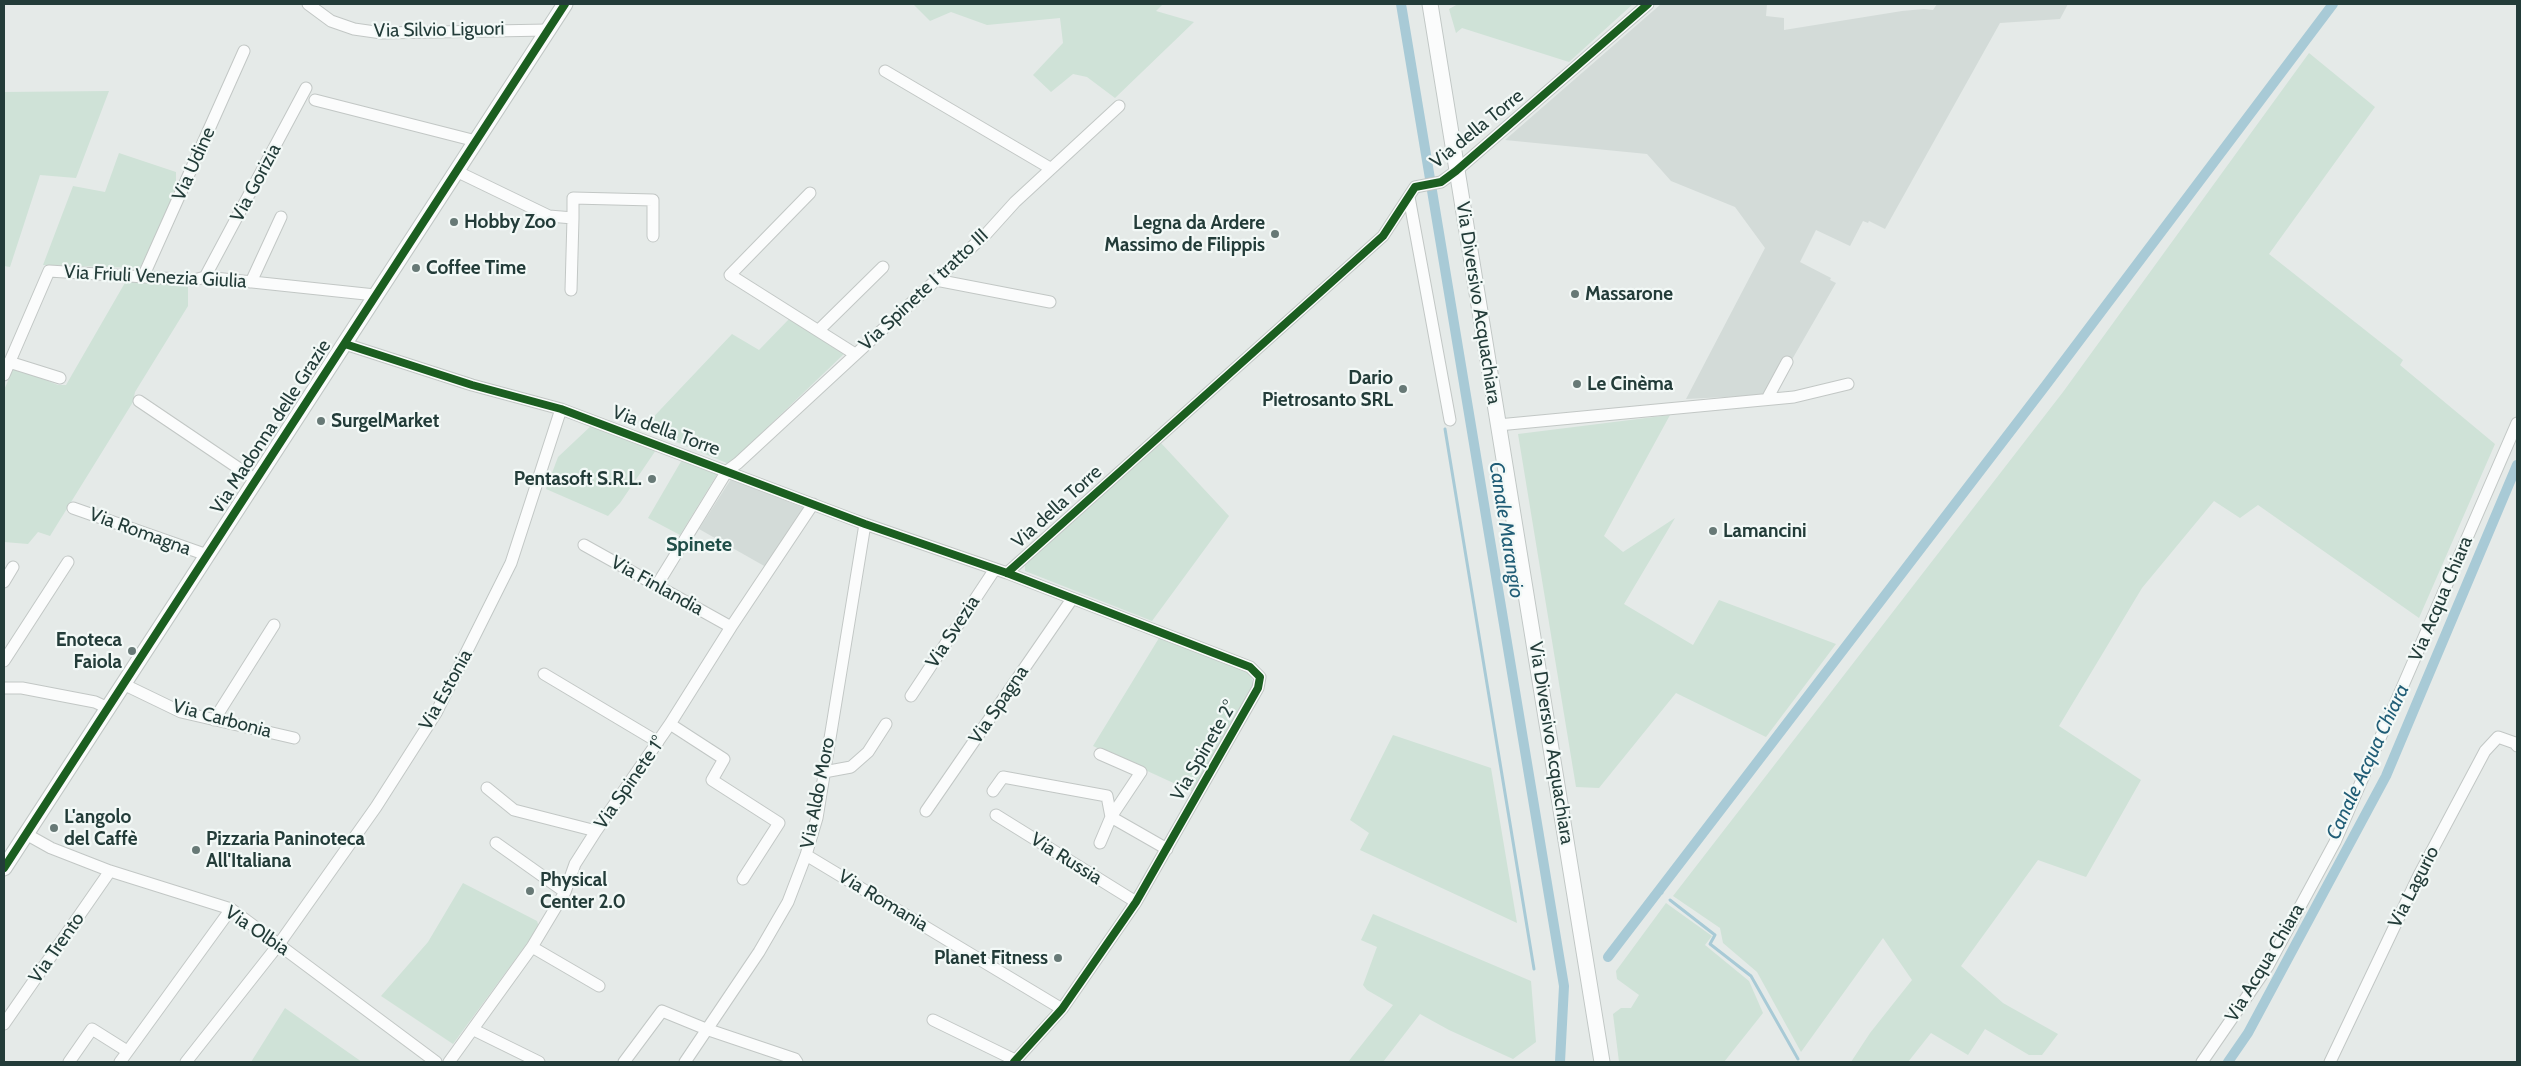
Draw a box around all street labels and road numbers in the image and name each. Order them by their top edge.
street label: Via Silvio Liguori [373,17,505,43]
street label: Via della Torre [1426,85,1528,173]
street label: Via Udine [168,124,220,204]
street label: Via Gorizia [226,140,286,226]
street label: Via Diversivo Acquachiara [1451,200,1505,406]
street label: Via Spinete I tratto III [855,224,993,356]
street label: Via Friuli Venezia Giulia [63,261,247,293]
street label: Via Madonna delle Grazie [206,335,336,519]
street label: Via della Torre [609,401,723,461]
street label: Via della Torre [1007,461,1107,553]
street label: Via Romagna [86,503,194,561]
street label: Via Acqua Chiara [2404,533,2478,665]
street label: Via Finlandia [607,551,707,621]
street label: Via Svezia [921,592,985,672]
street label: Via Diversivo Acquachiara [1524,640,1578,846]
street label: Via Estonia [415,646,477,734]
street label: Via Spagna [964,661,1034,749]
street label: Via Carbonia [170,695,274,743]
street label: Via Spinete 2° [1166,697,1242,805]
street label: Via Spinete 1° [590,732,670,834]
street label: Via Aldo Moro [796,735,840,851]
street label: Via Russia [1026,828,1106,890]
street label: Via Lagurio [2384,842,2444,932]
street label: Via Romania [834,865,932,937]
street label: Via Acqua Chiara [2221,900,2309,1026]
street label: Via Olbia [221,901,293,961]
street label: Via Trento [24,908,90,988]

